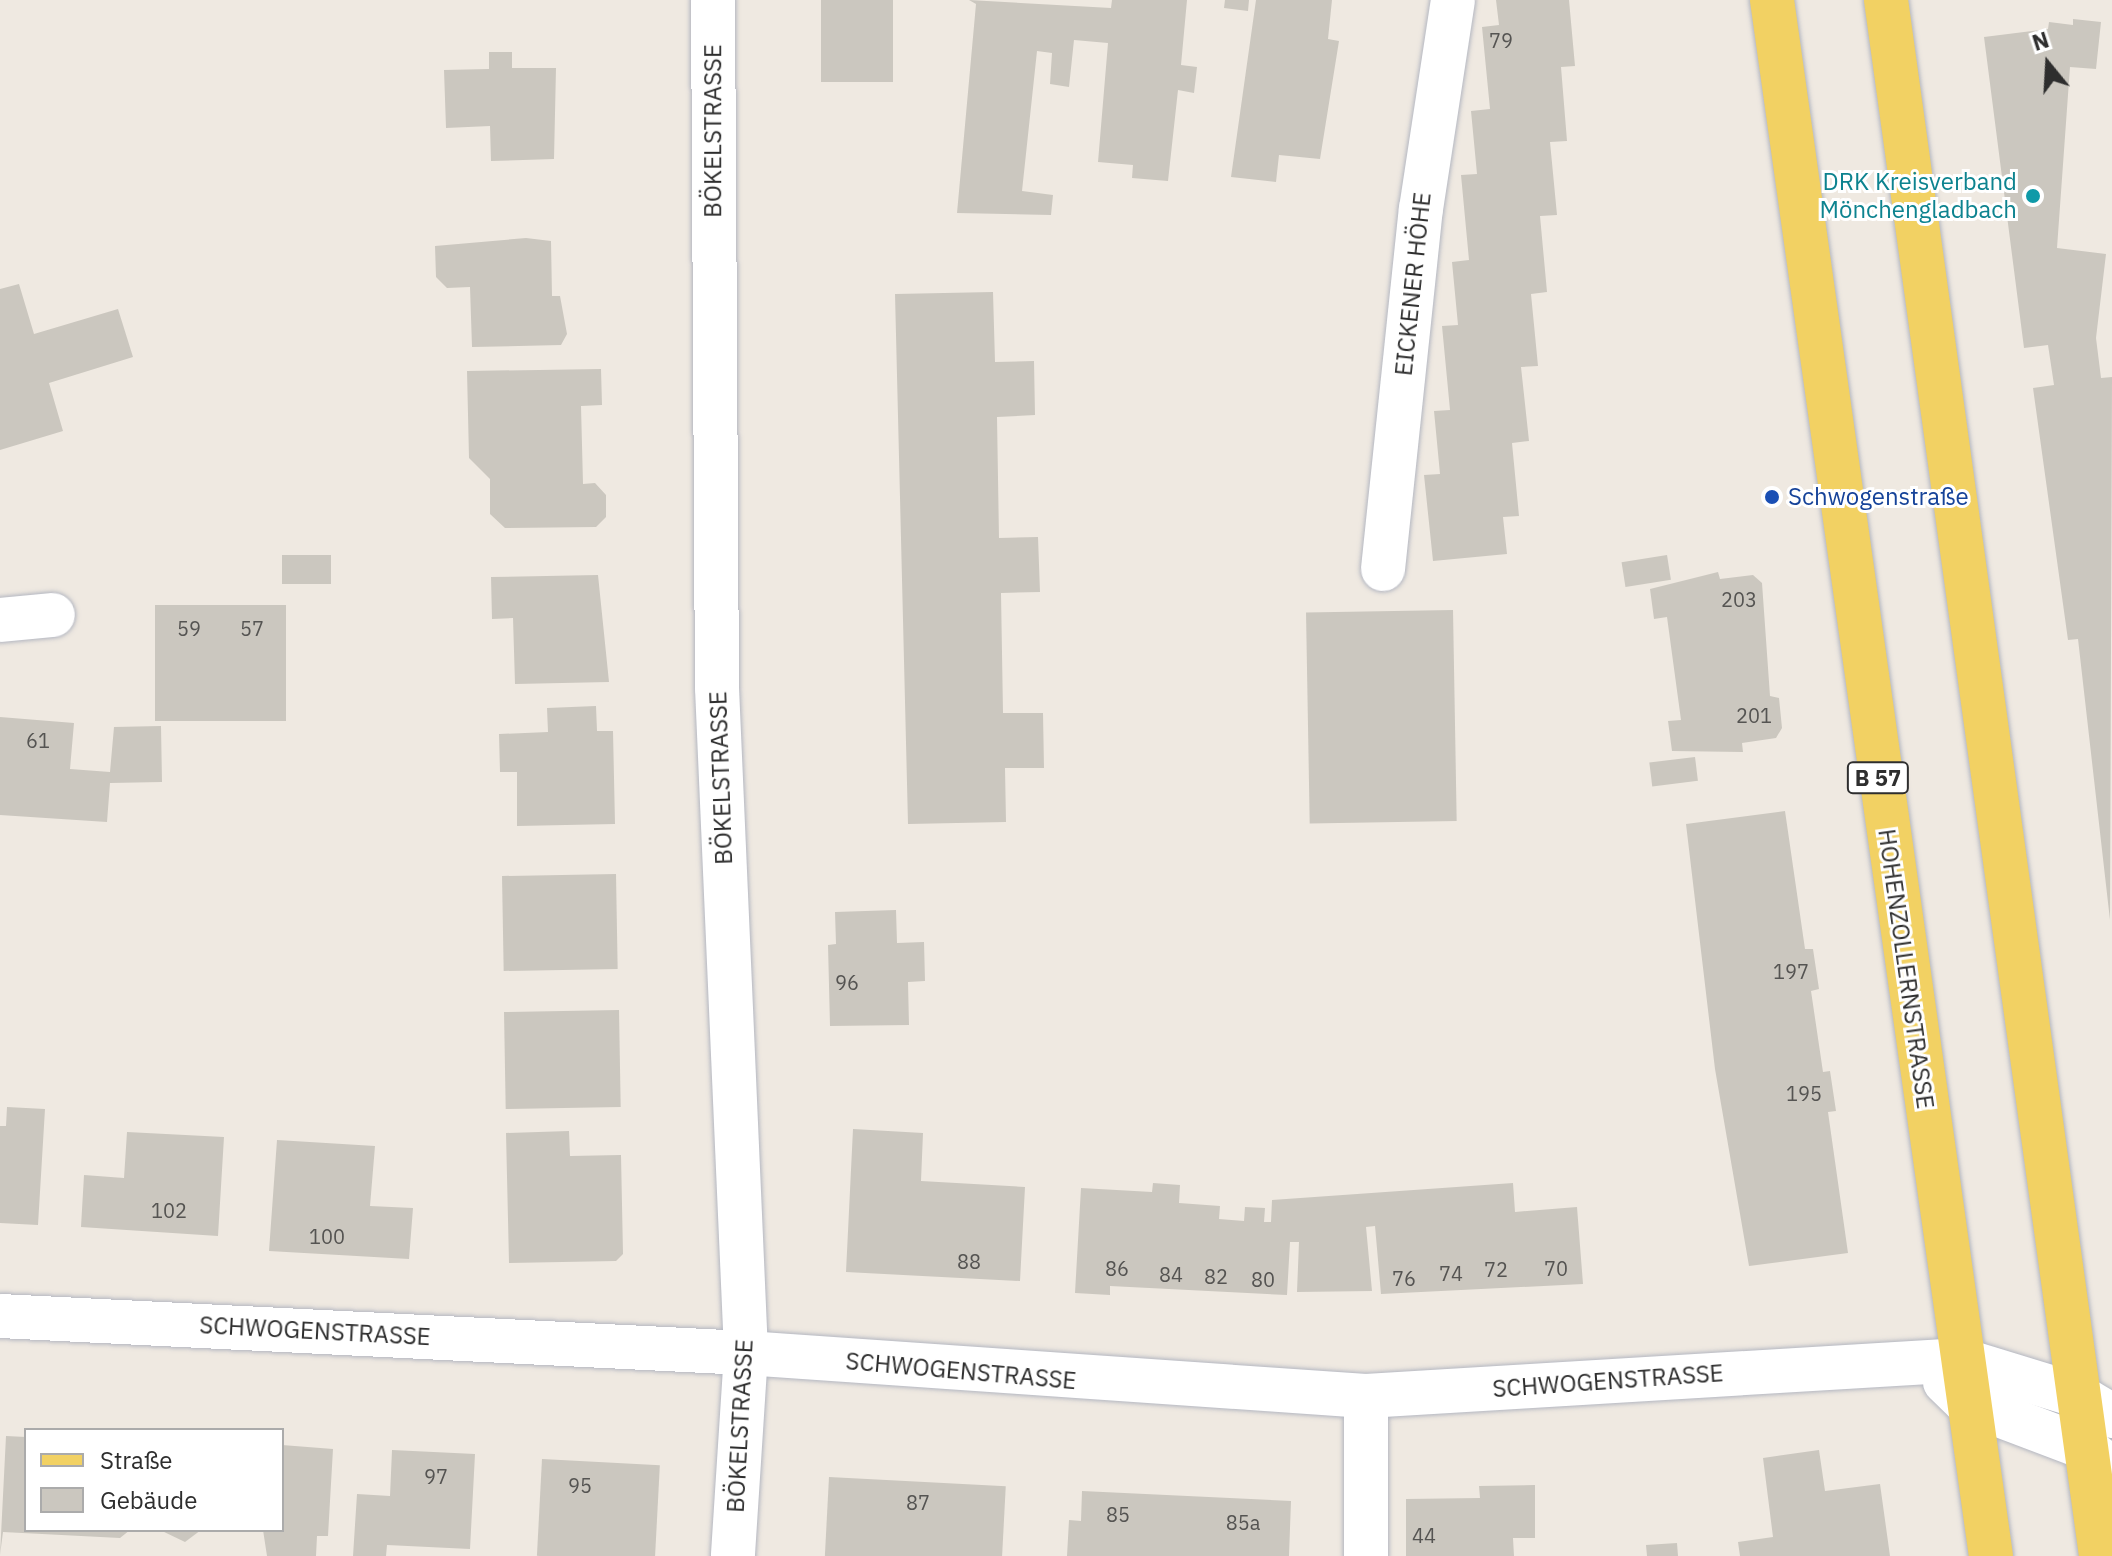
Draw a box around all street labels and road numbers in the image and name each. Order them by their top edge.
street label: BÖKELSTRASSE [699,44,727,218]
street label: EICKENER HÖHE [1389,191,1437,377]
street label: BÖKELSTRASSE [704,691,738,865]
road number: B 57 [1846,760,1910,796]
street label: HOHENZOLLERNSTRASSE [1872,827,1940,1111]
street label: SCHWOGENSTRASSE [199,1311,431,1351]
street label: BÖKELSTRASSE [721,1339,759,1513]
street label: SCHWOGENSTRASSE [844,1347,1078,1395]
street label: SCHWOGENSTRASSE [1491,1359,1725,1403]

